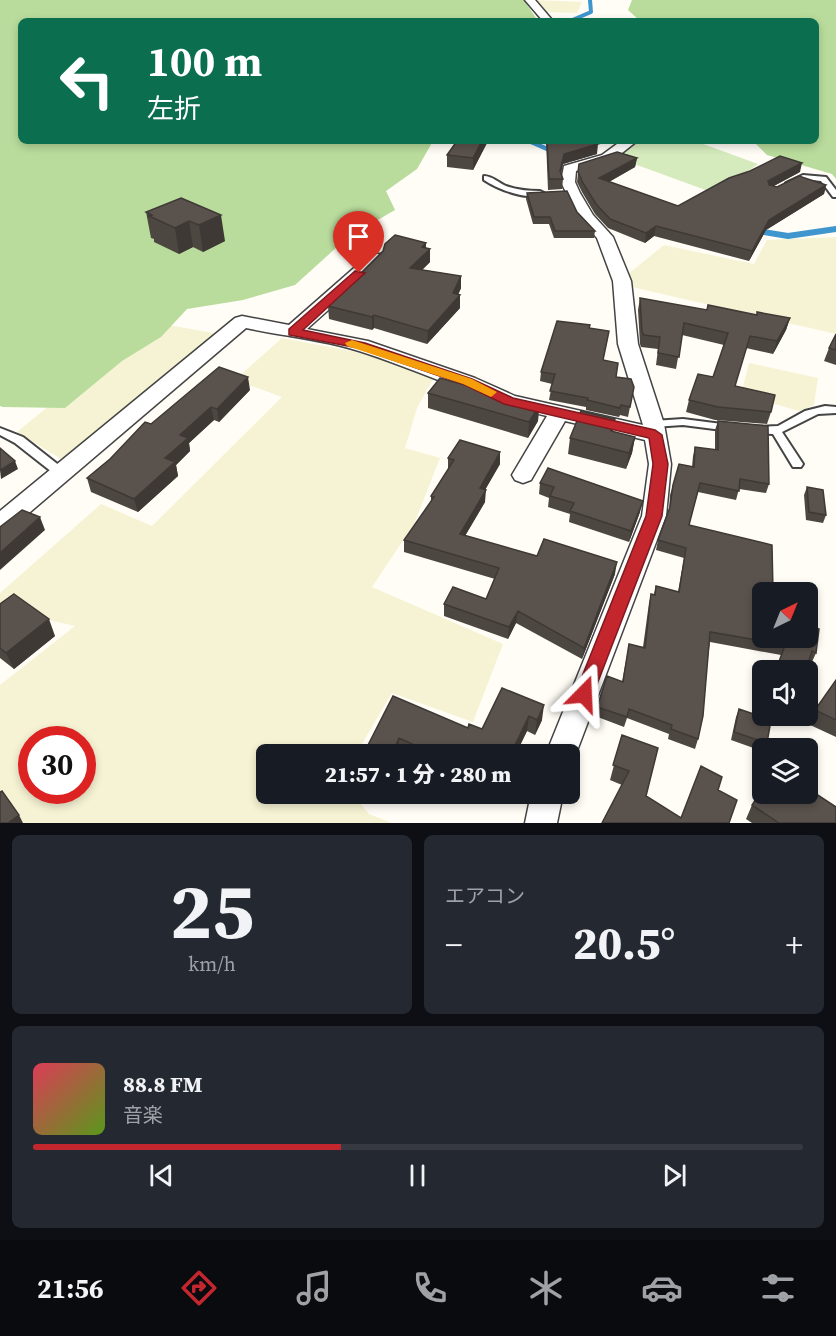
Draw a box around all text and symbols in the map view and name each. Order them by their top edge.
text: 100 m [147,32,262,90]
icon: left [48,42,126,120]
text: 左折 [147,90,201,127]
pin [333,211,384,273]
icon: arrive [342,220,375,253]
north arrow [752,582,818,648]
map controls [752,582,818,804]
button: sound [752,660,818,726]
position arrow [552,662,616,726]
speed limit sign: 30 [18,726,96,804]
button: layers [752,738,818,804]
text: 21:57 · 1 分 · 280 m [325,759,511,789]
text: 25 [170,857,254,964]
text: エアコン [445,882,525,910]
text: 20.5° [573,912,675,974]
text: − [445,922,463,967]
text: + [786,922,803,967]
text: km/h [188,950,236,978]
text: 88.8 FM [123,1069,202,1099]
text: 音楽 [123,1101,163,1129]
icon: previous [145,1159,178,1192]
icon: pause [401,1159,434,1192]
icon: next [658,1159,691,1192]
icon: directions [178,1267,220,1309]
icon: music [293,1267,335,1309]
icon: phone [409,1267,451,1309]
icon: climate [525,1267,567,1309]
icon: car [641,1267,683,1309]
icon: filters [757,1267,799,1309]
text: 21:56 [37,1270,104,1307]

